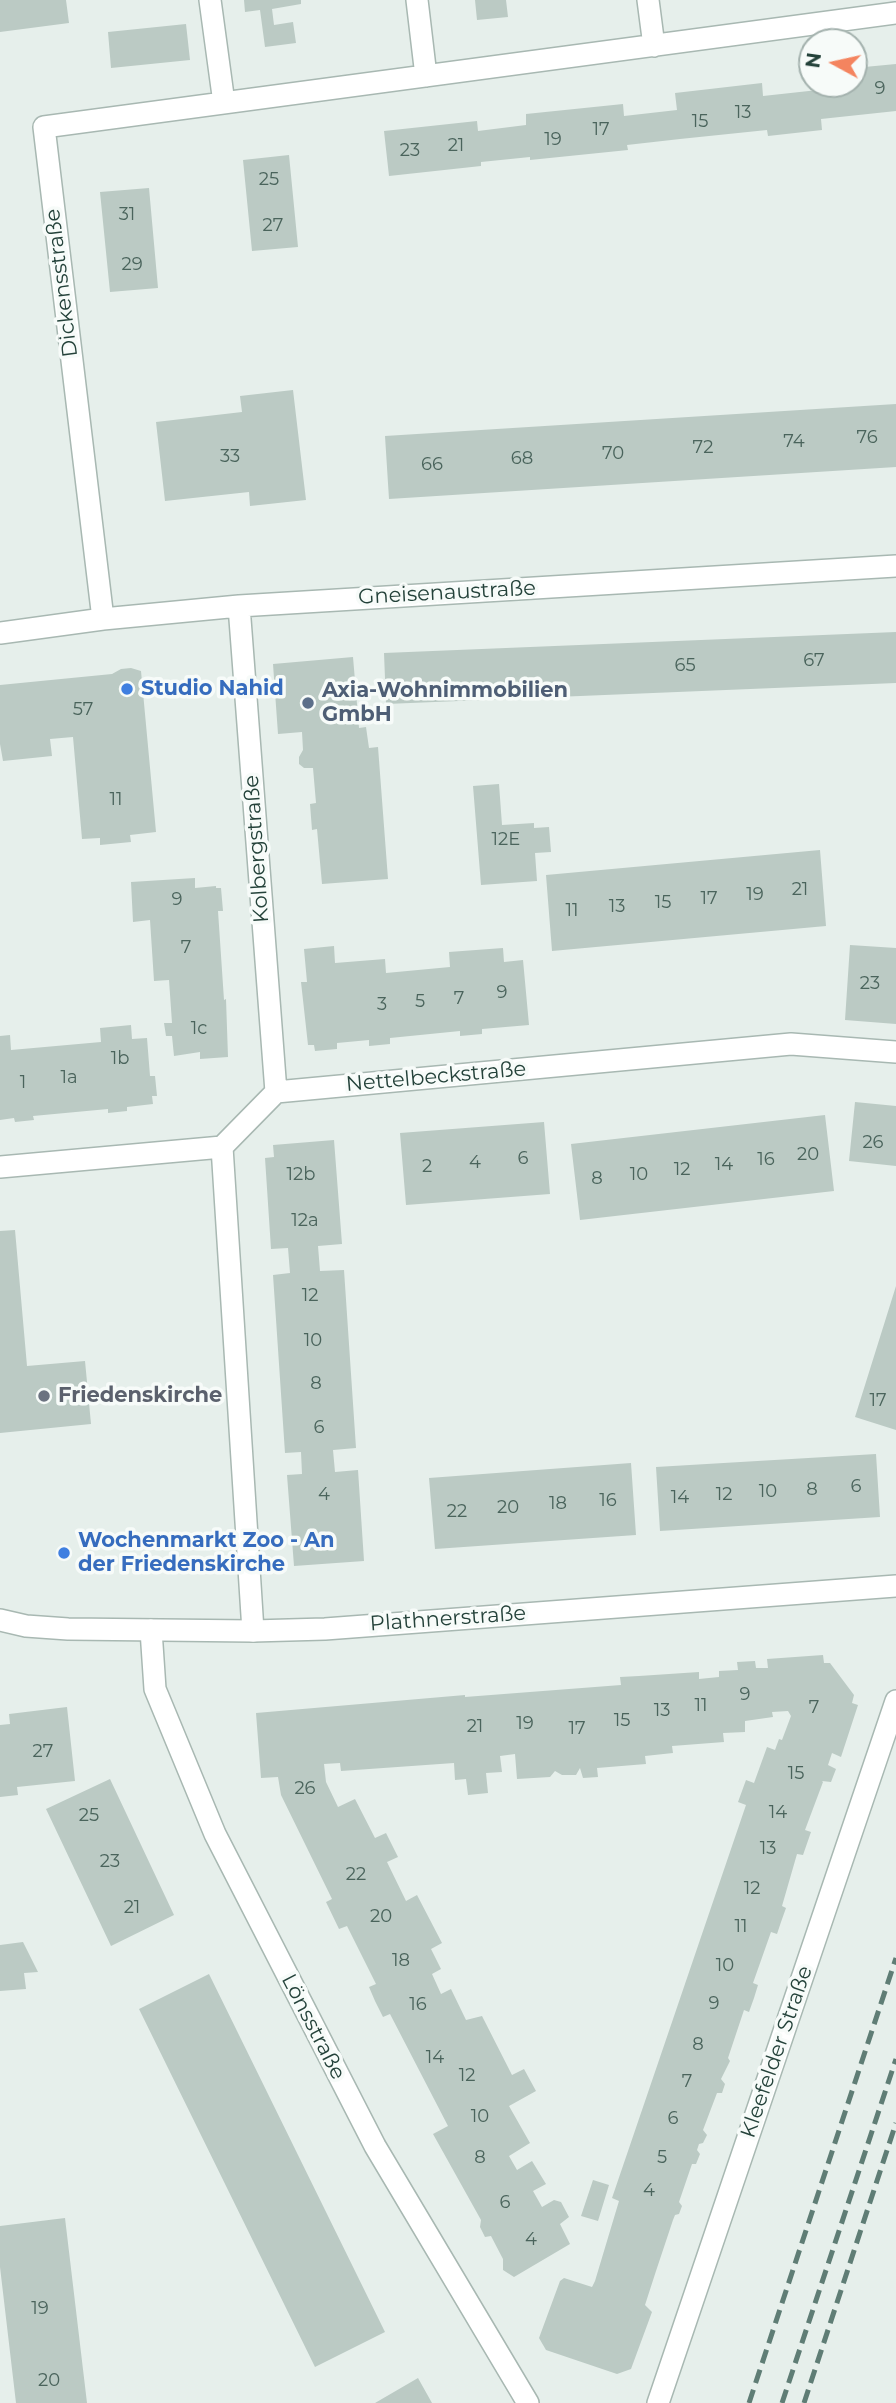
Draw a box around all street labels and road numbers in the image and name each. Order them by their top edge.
street label: Dickensstraße [40,207,84,359]
street label: Gneisenaustraße [358,576,536,610]
street label: Kolbergstraße [239,774,275,924]
street label: Nettelbeckstraße [345,1057,527,1097]
street label: Plathnerstraße [369,1601,527,1637]
street label: Kleefelder Straße [736,1963,818,2141]
street label: Lönsstraße [276,1970,350,2084]

